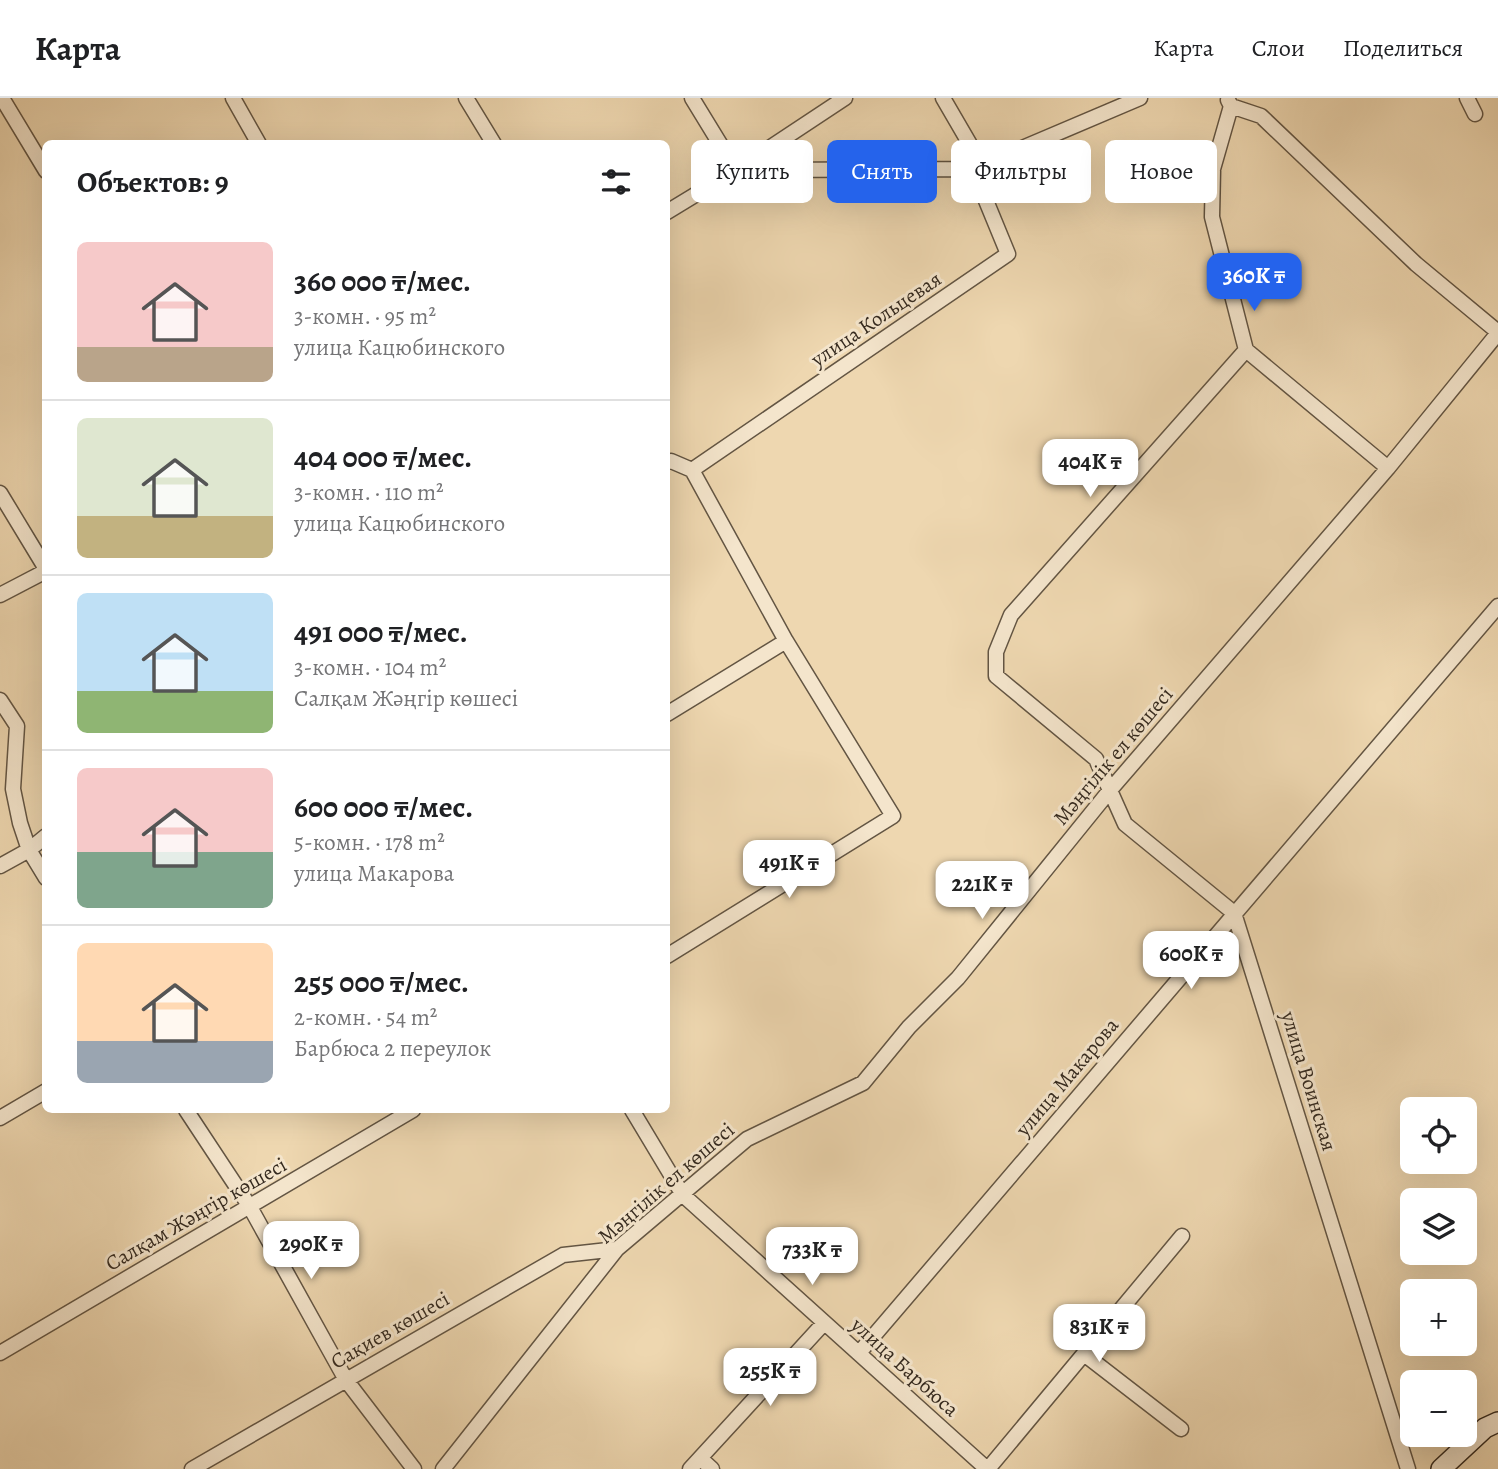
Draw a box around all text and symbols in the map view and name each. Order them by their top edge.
text: Карта [35,26,121,71]
text: Карта [1153,32,1214,64]
text: Слои [1252,32,1305,64]
text: Поделиться [1343,32,1463,64]
chip: Купить [691,140,813,203]
chip: Снять [827,140,937,203]
chip: Фильтры [951,140,1091,203]
chip: Новое [1105,140,1217,203]
text: Объектов: 9 [77,162,229,202]
icon: filters [597,163,635,201]
pin: 360K ₸ [1197,254,1311,313]
text: 360K ₸ [1223,260,1285,291]
text: 360 000 ₸/мес. [294,261,471,301]
street label: улица Кольцевая [804,265,947,374]
icon: home [133,270,217,354]
text: 3-комн. · 95 m² [294,301,436,332]
text: улица Кацюбинского [294,332,505,363]
text: 404 000 ₸/мес. [294,437,472,477]
pin: 404K ₸ [1033,440,1147,499]
icon: home [133,446,217,530]
text: 404K ₸ [1058,446,1122,477]
text: 3-комн. · 110 m² [294,477,444,508]
text: улица Кацюбинского [294,508,505,539]
text: 491 000 ₸/мес. [294,612,468,652]
icon: home [133,621,217,705]
text: 3-комн. · 104 m² [294,652,446,683]
street label: Мәңгілік ел көшесі [1047,681,1179,831]
text: Салқам Жәңгір көшесі [294,683,518,714]
text: 600 000 ₸/мес. [294,787,473,827]
icon: home [133,796,217,880]
text: 5-комн. · 178 m² [294,827,445,858]
pin: 491K ₸ [732,840,846,900]
text: 491K ₸ [759,847,819,878]
text: улица Макарова [294,858,454,889]
pin: 221K ₸ [925,862,1039,921]
text: 221K ₸ [952,868,1012,899]
pin: 600K ₸ [1134,932,1248,991]
text: 600K ₸ [1159,938,1223,969]
text: 255 000 ₸/мес. [294,962,469,1002]
icon: home [133,971,217,1055]
text: 2-комн. · 54 m² [294,1002,437,1033]
street label: улица Воинская [1274,1007,1344,1154]
street label: улица Макарова [1009,1012,1125,1143]
text: Барбюса 2 переулок [294,1033,491,1064]
map controls [1400,1097,1477,1447]
button: locate [1400,1097,1477,1174]
street label: Мәңгілік ел көшесі [592,1116,740,1250]
street label: Салқам Жәңгір көшесі [100,1151,292,1277]
button: layers [1400,1188,1477,1265]
pin: 290K ₸ [254,1222,368,1281]
text: 290K ₸ [279,1228,343,1259]
pin: 733K ₸ [755,1228,869,1287]
text: 733K ₸ [782,1234,842,1265]
button: + [1400,1279,1477,1356]
street label: Сақиев көшесі [325,1285,455,1375]
pin: 831K ₸ [1042,1304,1156,1364]
street label: улица Барбюса [844,1310,965,1423]
text: 831K ₸ [1069,1311,1129,1342]
pin: 255K ₸ [713,1348,827,1408]
text: 255K ₸ [739,1355,801,1386]
button: − [1400,1370,1477,1447]

